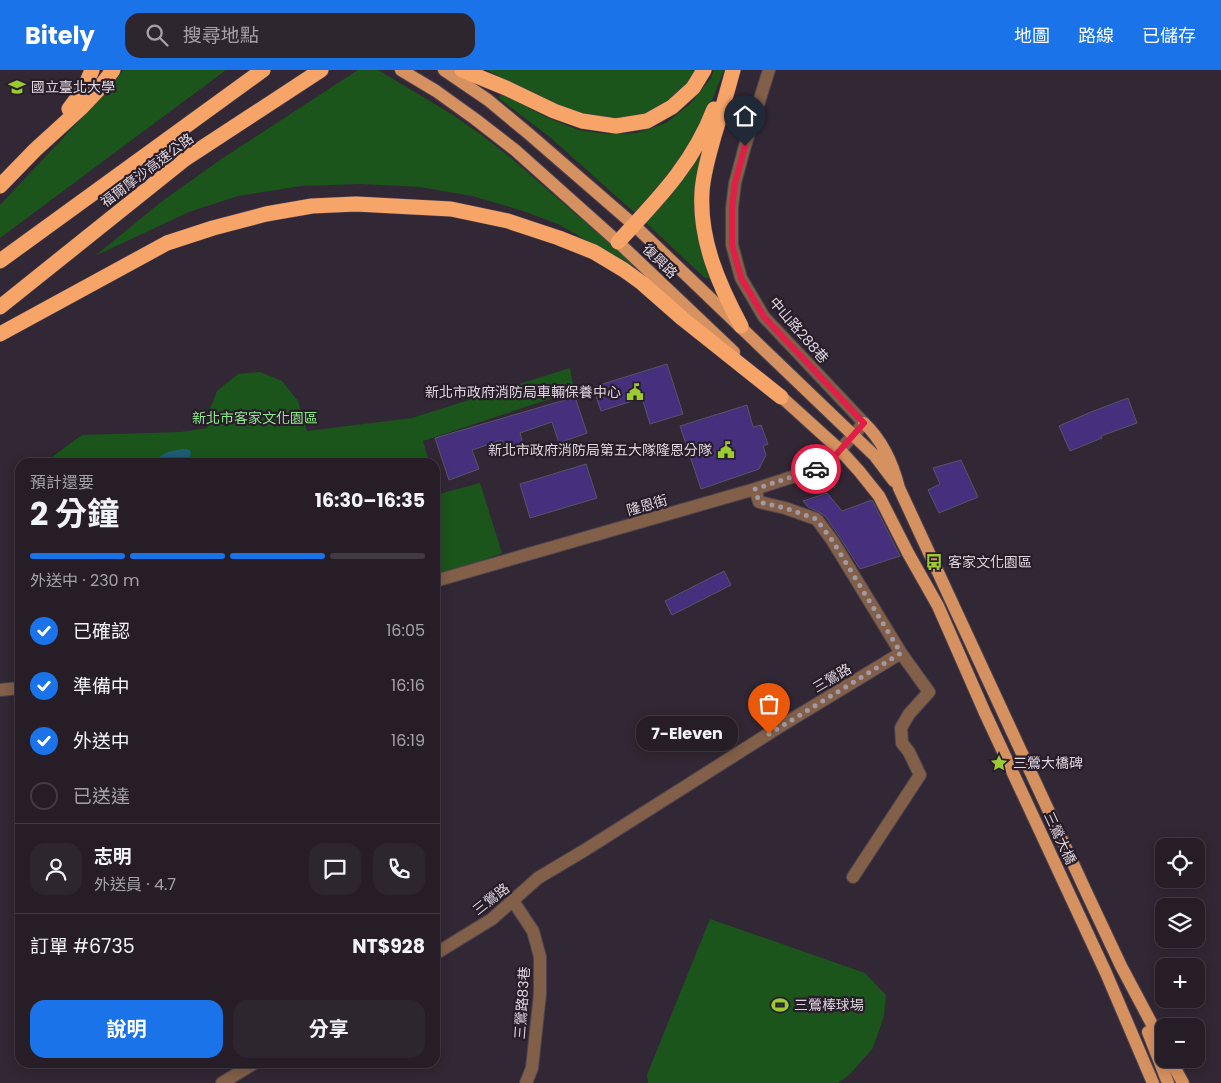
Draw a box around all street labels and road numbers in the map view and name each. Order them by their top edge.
street label: 福爾摩沙高速公路 [96,128,198,212]
street label: 復興路 [638,239,682,283]
street label: 中山路288巷 [765,293,833,367]
street label: 隆恩街 [624,490,670,520]
street label: 三鶯路 [809,659,855,697]
street label: 三鶯大橋 [1039,808,1081,868]
street label: 三鶯路 [468,878,514,920]
street label: 三鶯路83巷 [509,966,535,1040]

